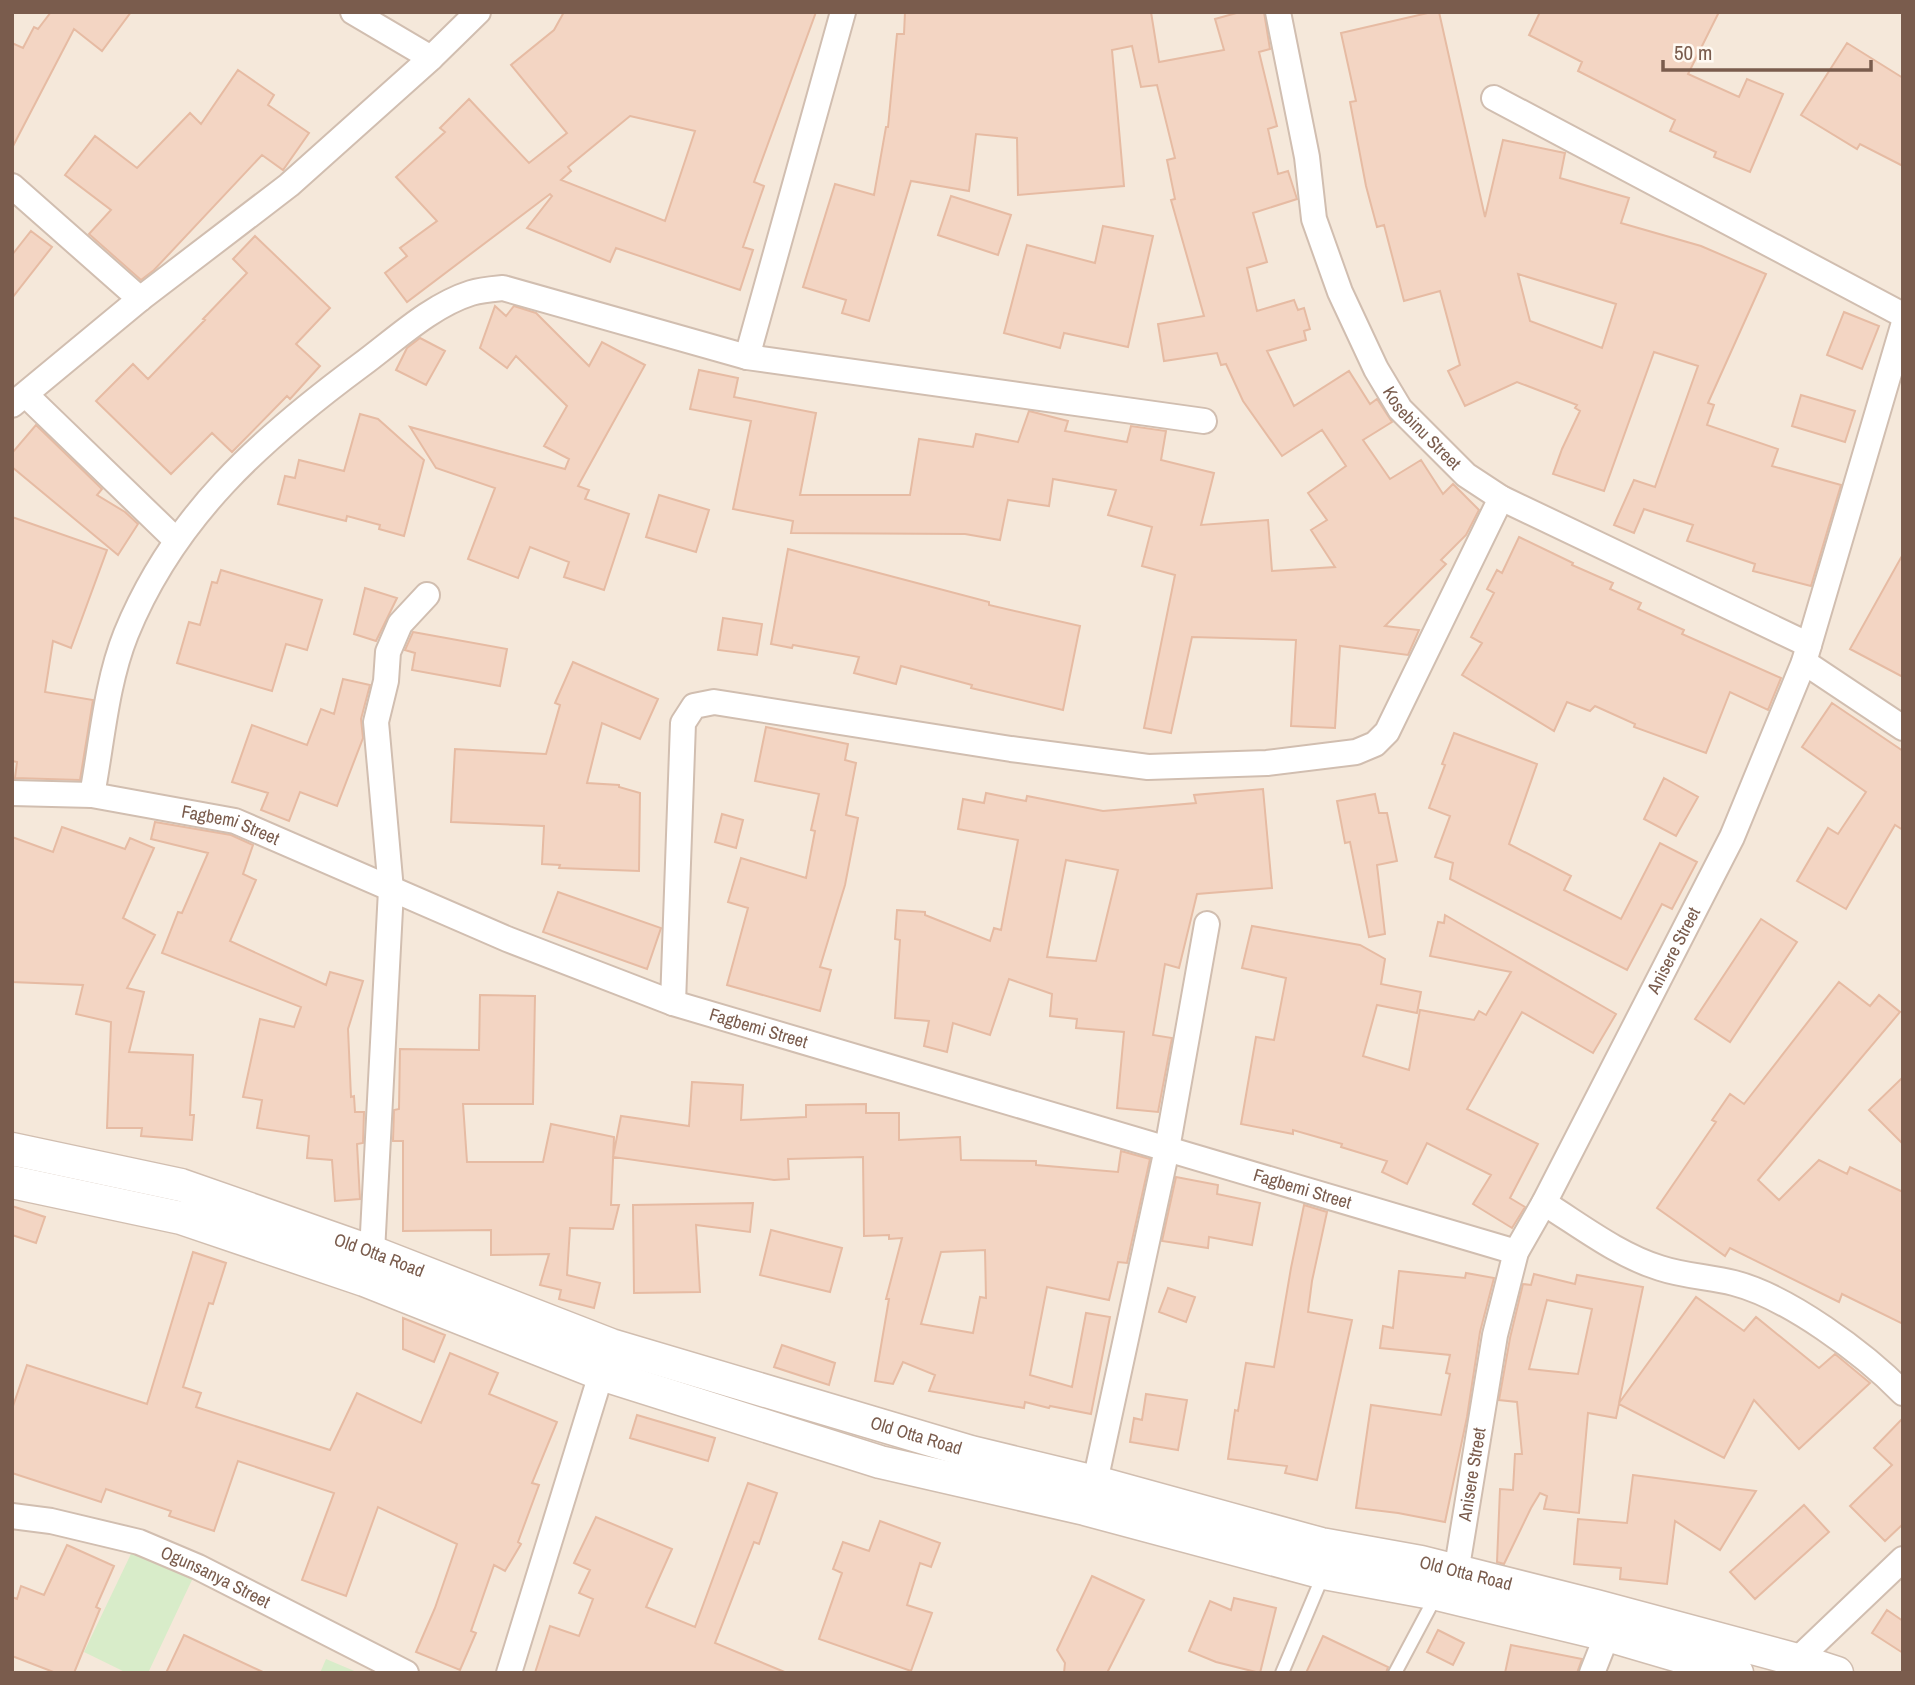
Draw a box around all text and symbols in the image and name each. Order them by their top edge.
scale bar [1663,28,1871,72]
text: 50 m [1674,38,1712,67]
street label: Kosebinu Street [1377,381,1467,475]
street label: Fagbemi Street [180,799,283,851]
street label: Anisere Street [1640,903,1706,999]
street label: Fagbemi Street [707,1001,811,1054]
street label: Fagbemi Street [1250,1162,1355,1215]
street label: Old Otta Road [331,1227,428,1283]
street label: Old Otta Road [867,1410,965,1461]
street label: Anisere Street [1452,1426,1492,1524]
street label: Ogunsanya Street [157,1540,275,1614]
street label: Old Otta Road [1417,1549,1515,1596]

